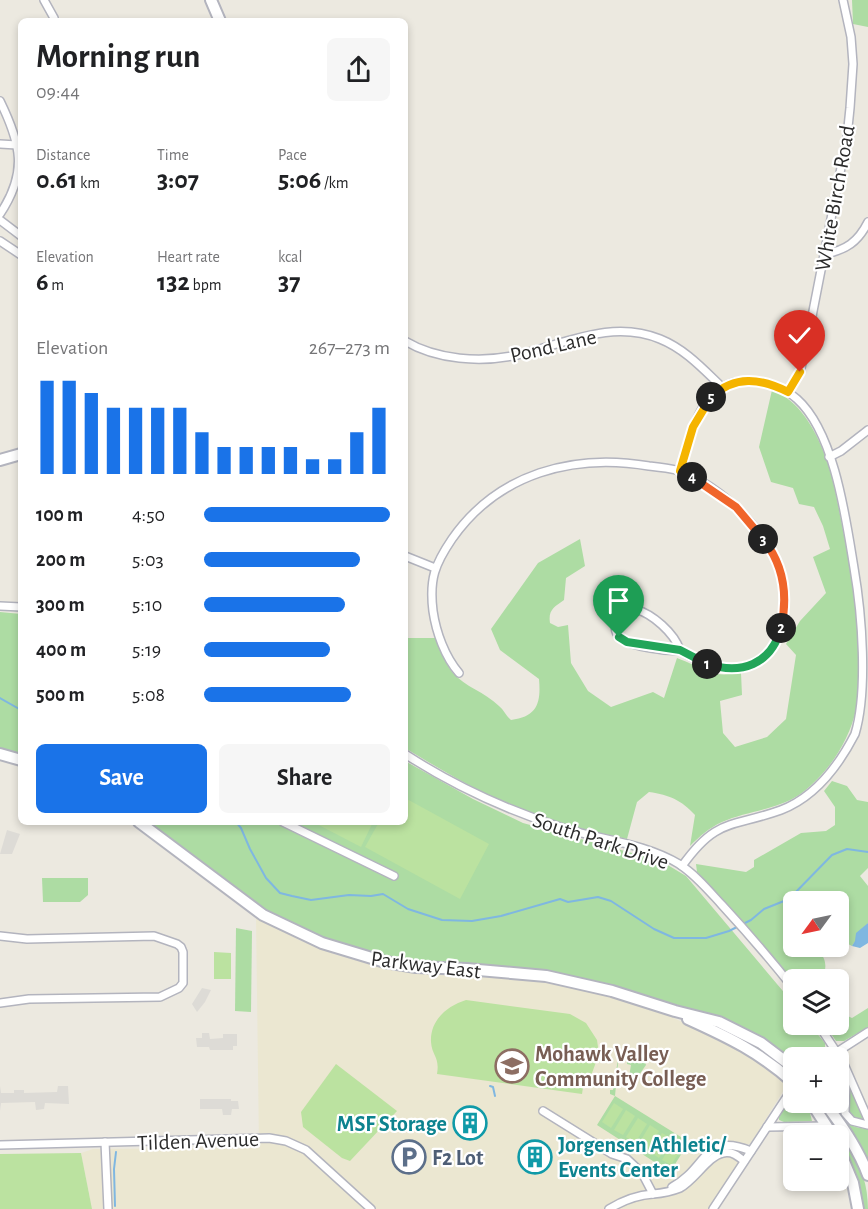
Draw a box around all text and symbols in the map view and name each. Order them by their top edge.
button: share [327,38,390,101]
text: Morning run [36,41,200,74]
text: 09:44 [36,82,80,102]
street label: White Birch Road [811,123,859,273]
text: Distance [36,147,90,163]
text: Time [157,147,189,163]
text: Pace [278,147,307,163]
text: 0.61 [36,167,77,193]
text: 3:07 [157,167,199,193]
text: 5:06 [278,167,321,193]
text: km [77,175,100,191]
text: /km [321,175,349,191]
text: Elevation [36,249,94,265]
text: Heart rate [157,249,220,265]
text: kcal [278,249,302,265]
text: 6 [36,269,49,295]
text: 132 [157,269,190,295]
text: 37 [278,269,300,295]
text: m [49,277,64,293]
text: bpm [190,277,221,293]
pin [774,310,825,372]
icon: check [783,319,816,352]
street label: Pond Lane [508,325,599,367]
text: Elevation [36,338,108,358]
text: 267–273 m [309,338,390,358]
pin: 5 [696,382,726,412]
text: 5 [708,389,714,405]
pin: 4 [677,462,707,492]
text: 4 [688,469,696,485]
text: 100 m [36,505,83,525]
text: 4:50 [132,505,165,525]
pin: 3 [748,524,778,554]
text: 3 [760,531,766,547]
text: 200 m [36,550,85,570]
text: 5:03 [132,550,164,570]
pin [593,575,644,637]
icon: arrive [602,584,635,617]
text: 300 m [36,595,85,615]
text: 5:10 [132,595,162,615]
pin: 2 [766,613,796,643]
text: 2 [777,620,785,636]
text: 400 m [36,640,86,660]
text: 5:19 [132,640,161,660]
pin: 1 [692,649,722,679]
text: 1 [704,656,710,672]
text: 500 m [36,685,85,705]
text: 5:08 [132,685,165,705]
button: Save [36,744,207,813]
button: Share [219,744,390,813]
street label: South Park Drive [530,809,671,873]
north arrow [783,891,849,957]
map controls [783,891,849,1191]
street label: Parkway East [370,947,482,983]
button: layers [783,969,849,1035]
place label: Mohawk Valley Community College [535,1043,706,1091]
button: + [783,1047,849,1113]
school or university icon: Mohawk Valley Community College [494,1048,530,1084]
building icon: MSF Storage [452,1105,488,1141]
place label: MSF Storage [337,1113,447,1135]
button: − [783,1125,849,1191]
street label: Tilden Avenue [137,1128,259,1154]
place label: Jorgensen Athletic/ Events Center [558,1134,727,1181]
parking icon: F2 Lot [391,1139,427,1175]
building icon: Jorgensen Athletic/ Events Center [517,1139,553,1175]
place label: F2 Lot [432,1147,484,1169]

